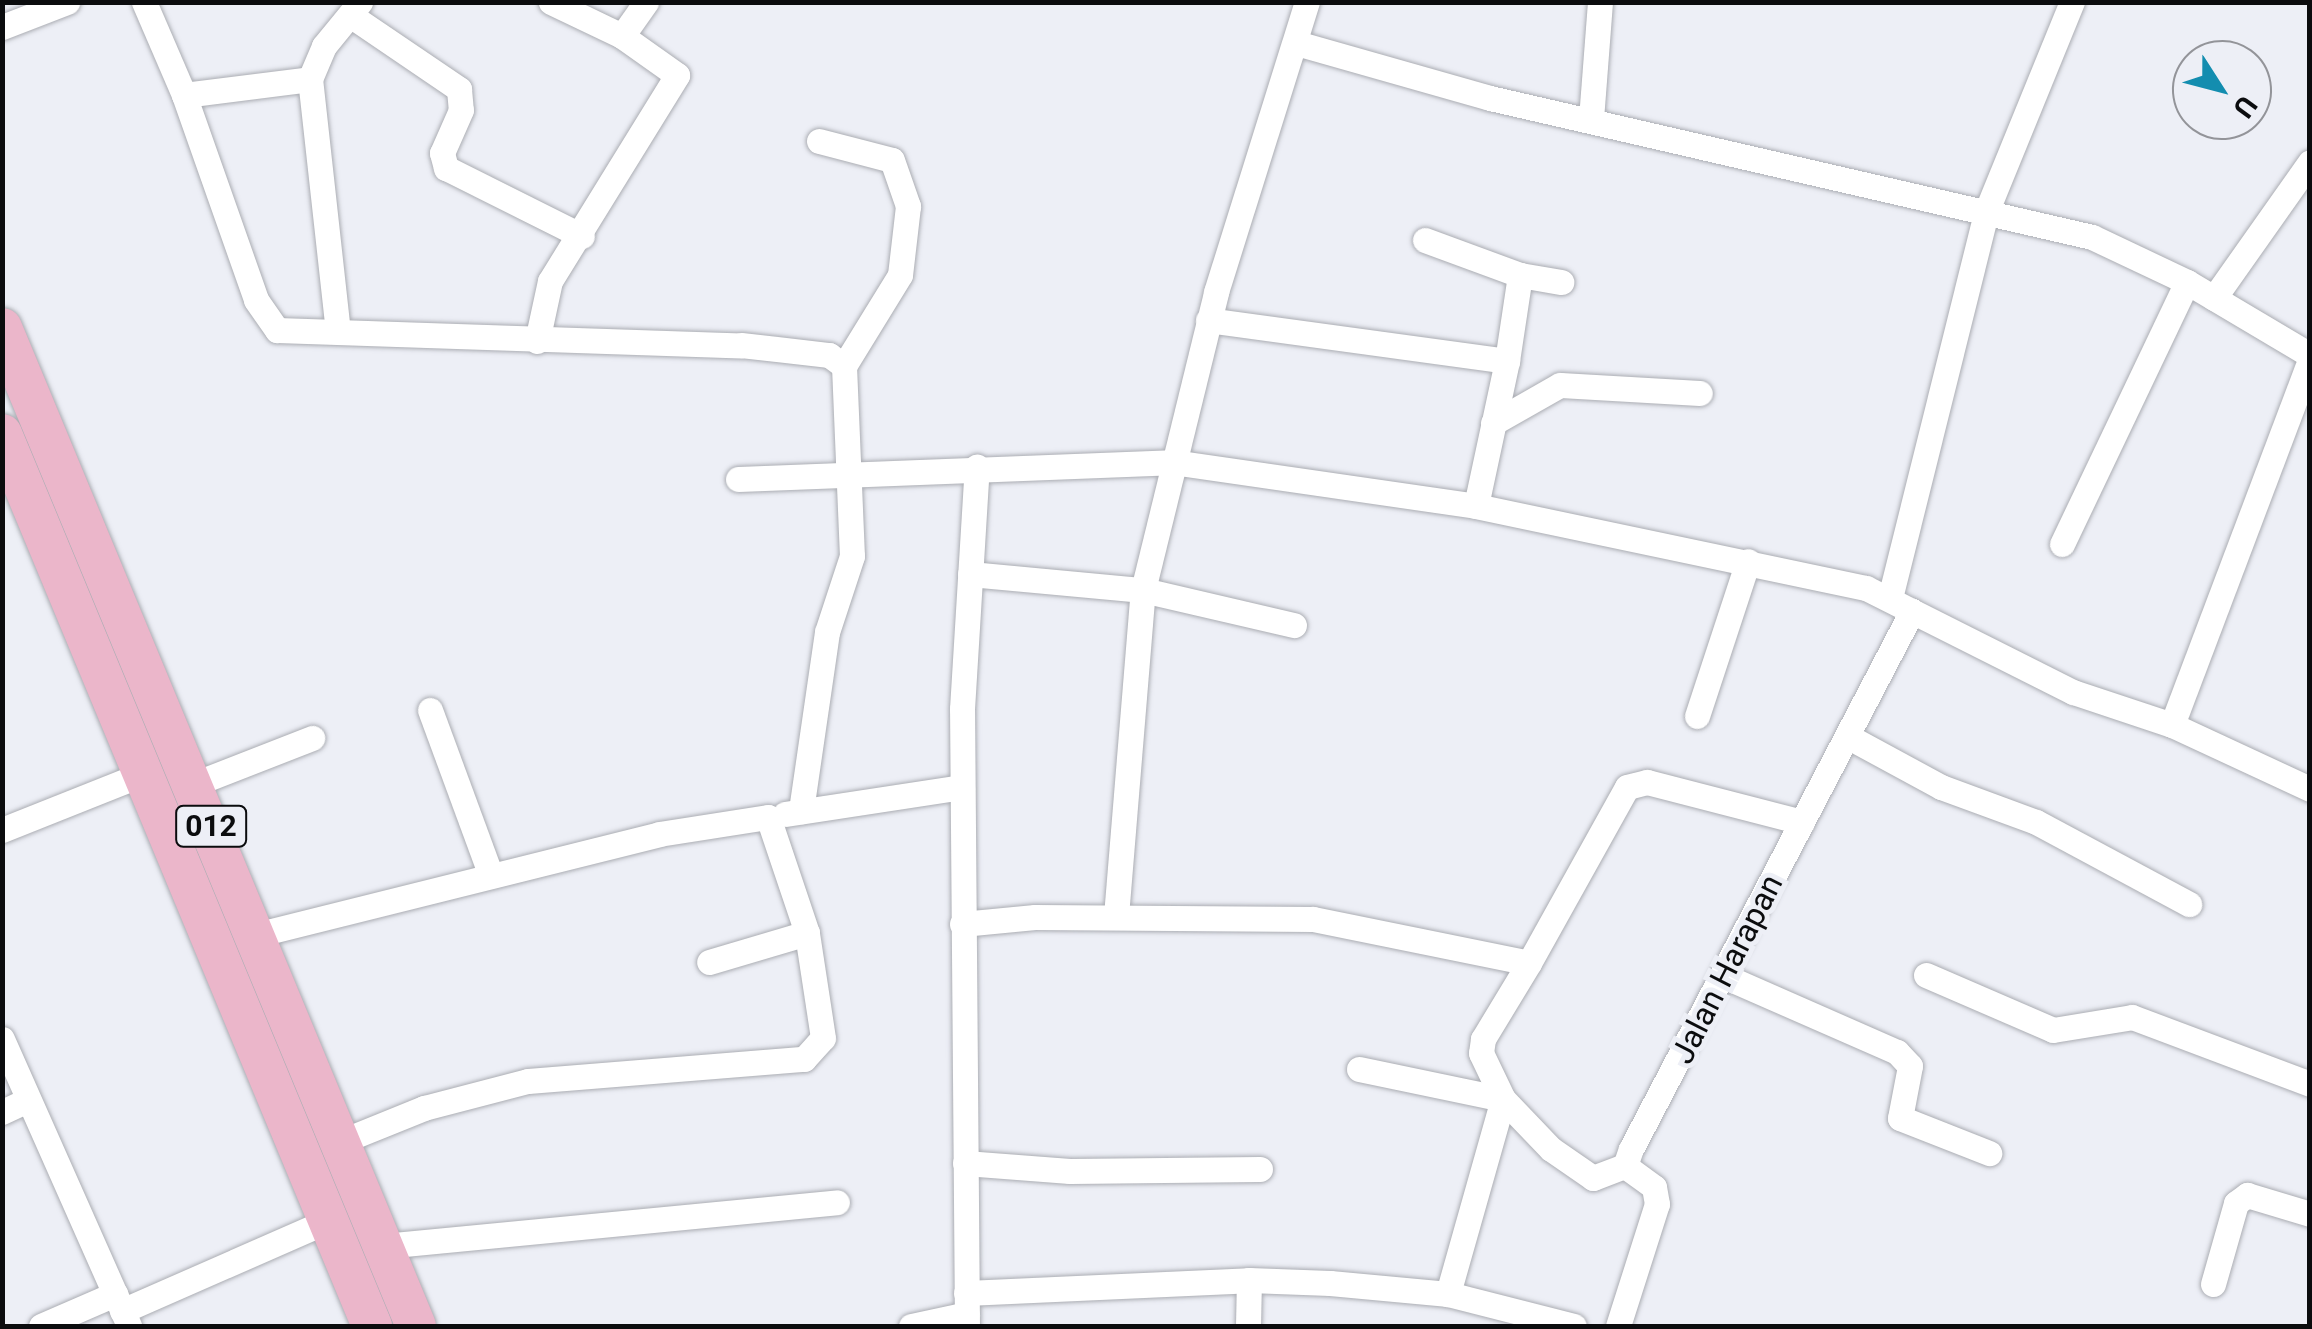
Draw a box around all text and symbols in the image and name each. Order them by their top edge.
north arrow [2172,40,2272,140]
text: U [2226,90,2264,124]
road number: 012 [174,801,248,851]
street label: Jalan Harapan [1663,868,1791,1070]

